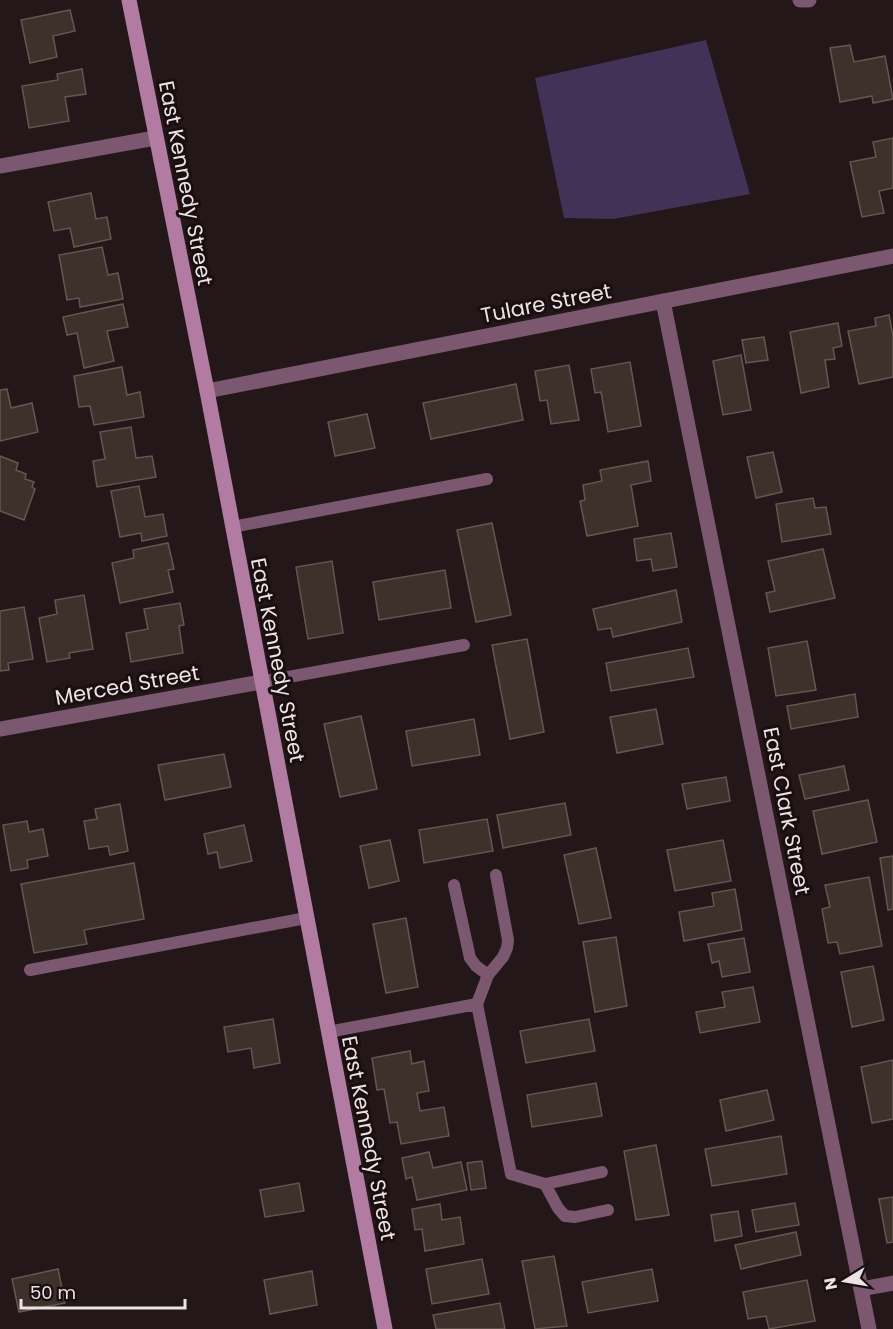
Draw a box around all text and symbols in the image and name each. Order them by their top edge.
street label: East Kennedy Street [152,78,220,288]
street label: Tulare Street [478,276,614,330]
street label: East Kennedy Street [244,555,312,765]
street label: Merced Street [53,658,201,712]
street label: East Clark Street [756,725,818,897]
street label: East Kennedy Street [335,1033,403,1243]
north arrow [815,1251,875,1311]
scale bar [21,1272,184,1310]
text: N [818,1276,843,1292]
text: 50 m [30,1280,76,1305]

